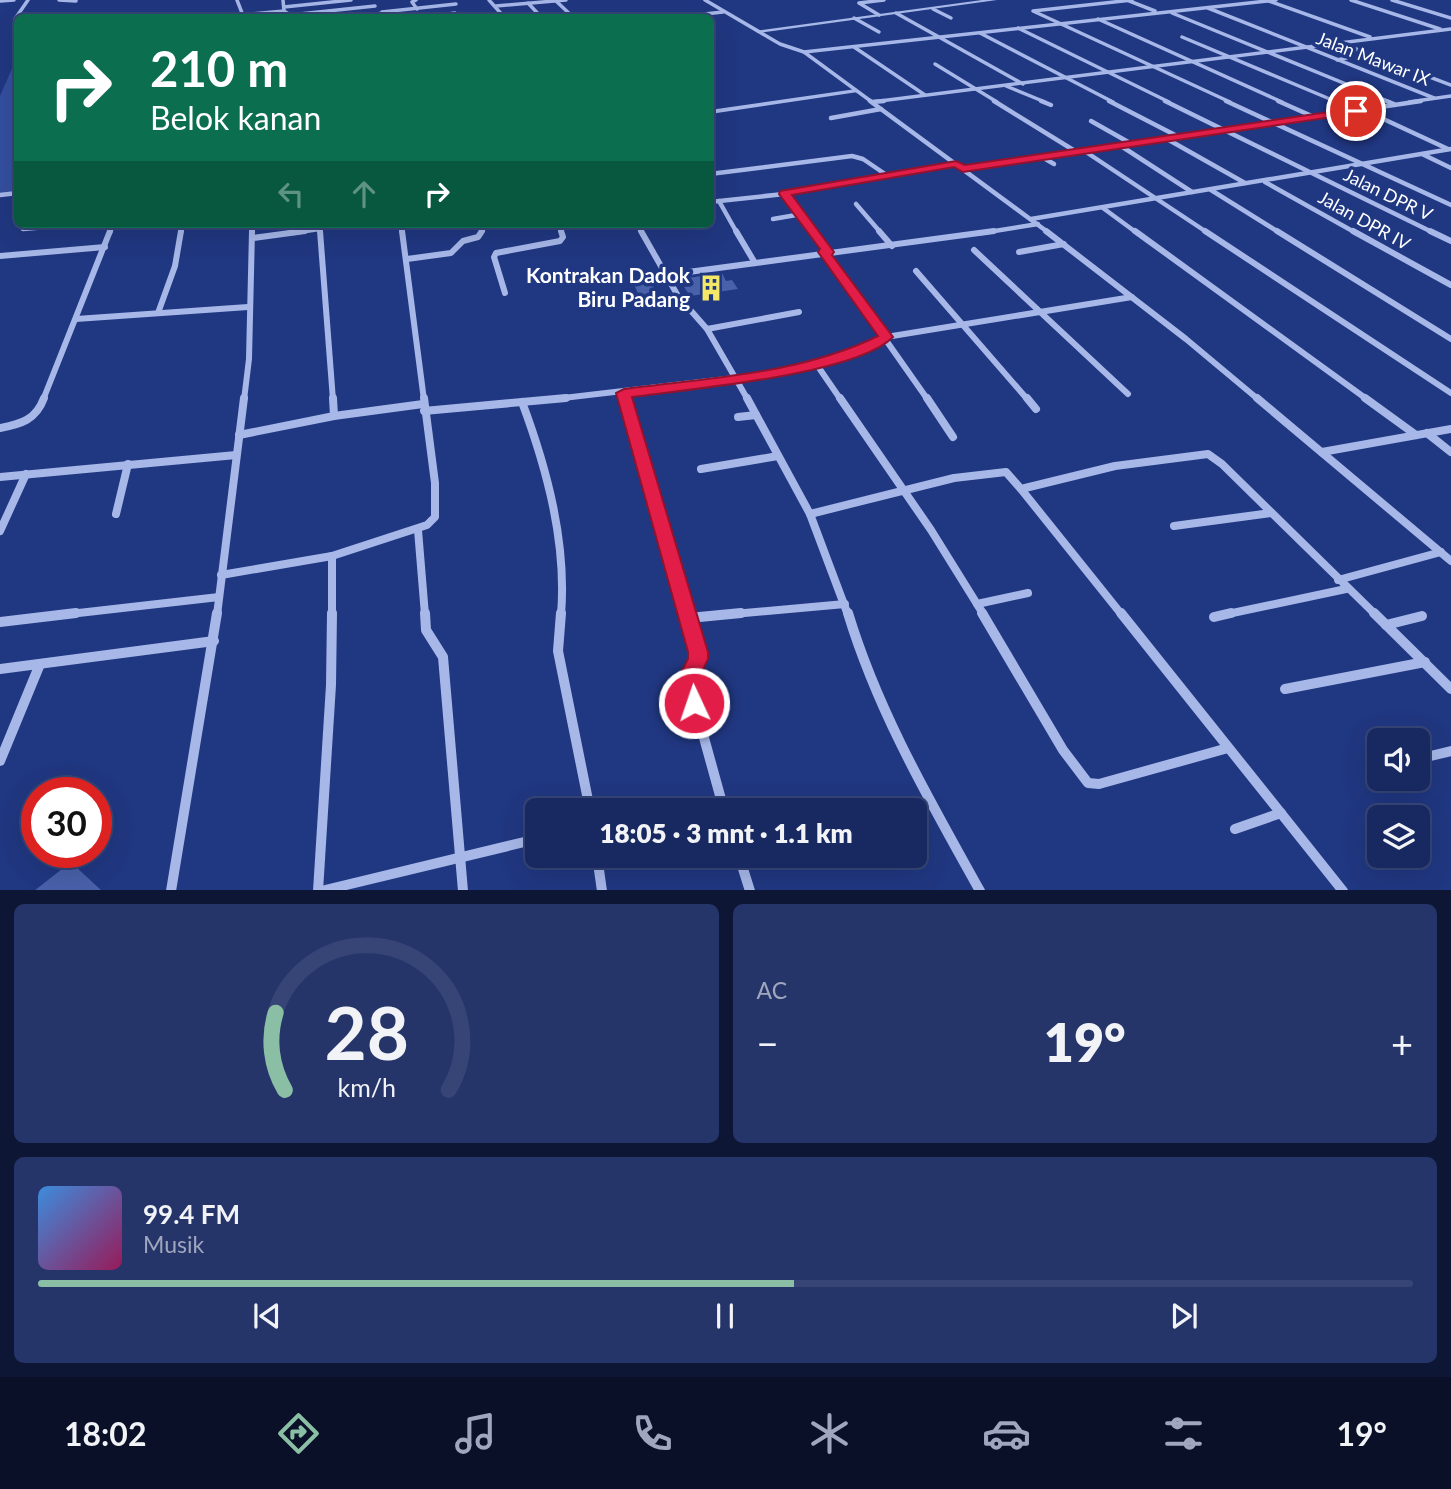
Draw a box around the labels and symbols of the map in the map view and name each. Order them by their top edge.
street label: Jalan Mawar IX [1313,26,1434,90]
pin [1326,81,1386,141]
street label: Jalan DPR V [1340,163,1437,225]
street label: Jalan DPR IV [1315,186,1415,255]
place label: Kontrakan Dadok Biru Padang [526,262,691,311]
building icon: Kontrakan Dadok Biru Padang [696,273,726,303]
position arrow [657,666,731,740]
speed limit sign: 30 [21,777,112,868]

